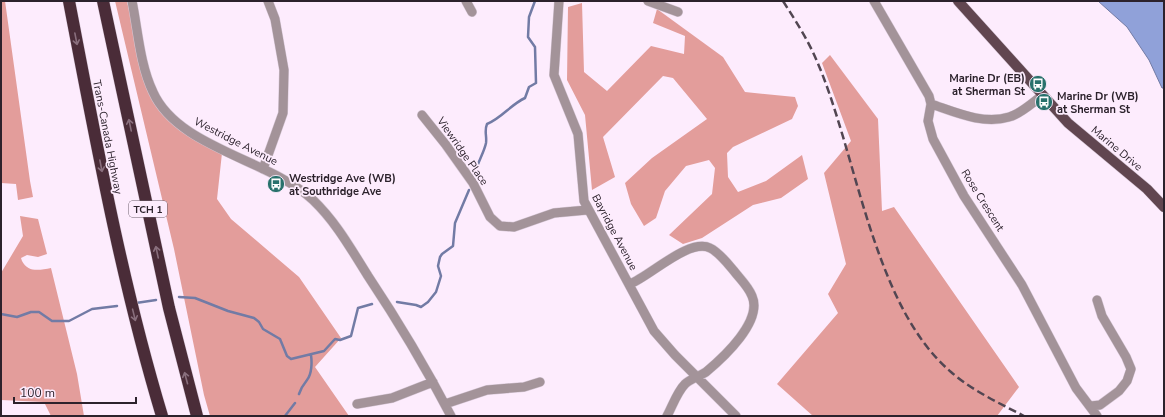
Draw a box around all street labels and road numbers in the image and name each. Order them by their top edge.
street label: Trans-Canada Highway [89,79,126,196]
street label: Viewridge Place [433,113,492,189]
street label: Westridge Avenue [191,114,280,169]
street label: Marine Drive [1088,122,1146,174]
street label: Rose Crescent [957,166,1008,234]
street label: Bayridge Avenue [588,191,641,273]
road number: TCH 1 [129,201,167,217]

